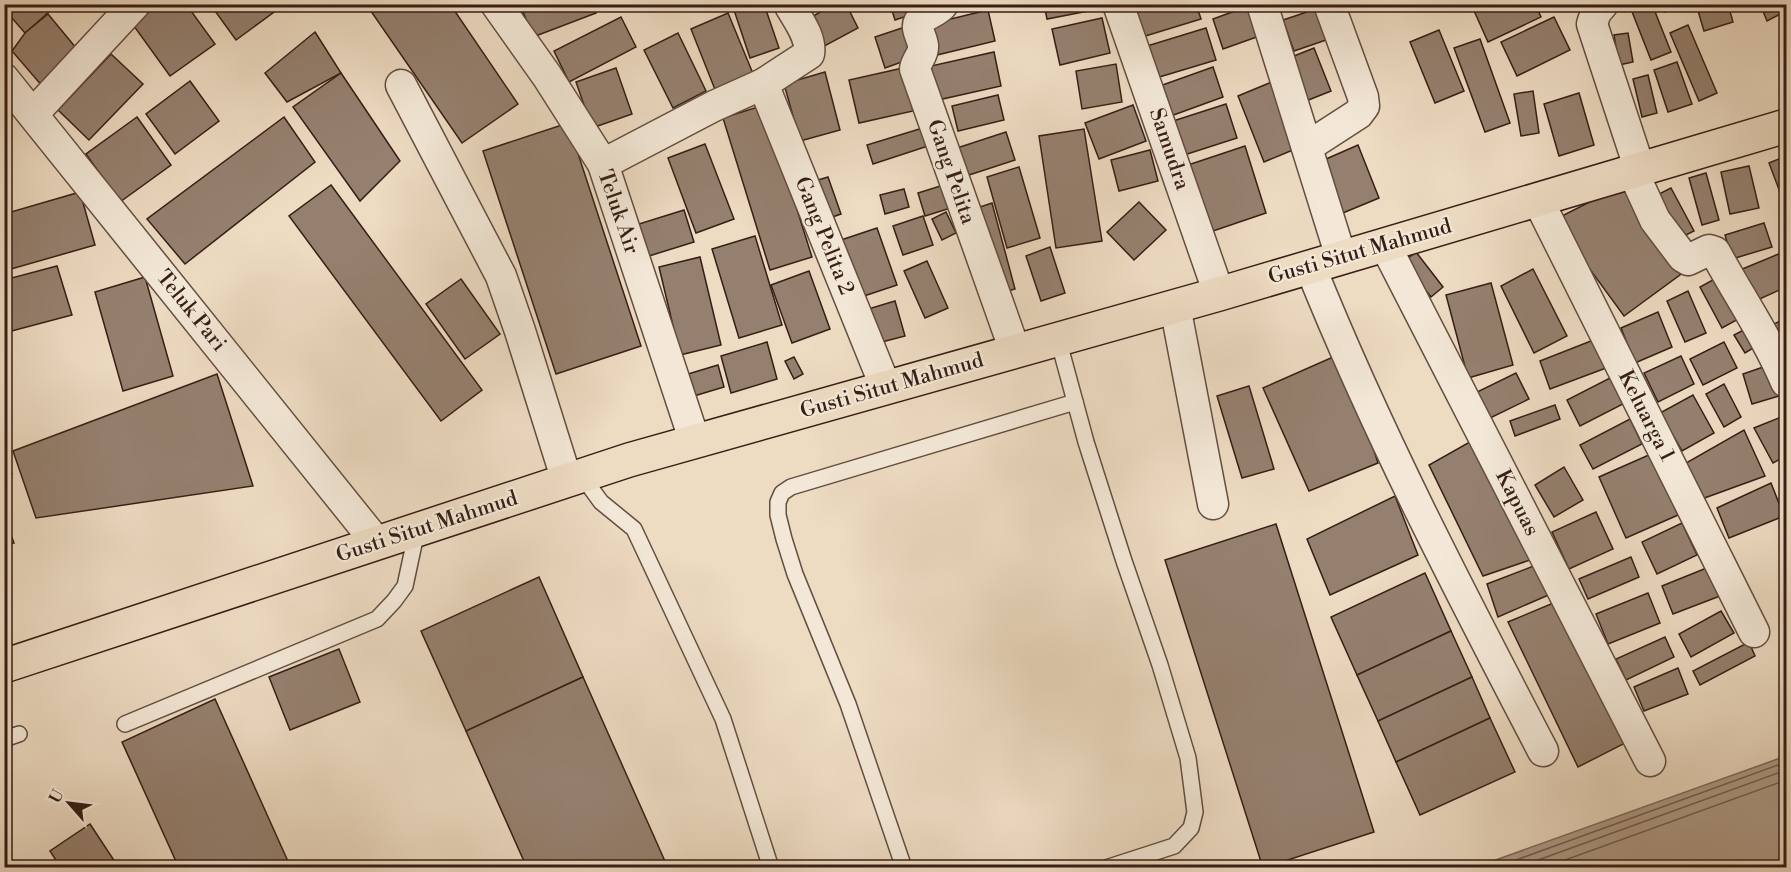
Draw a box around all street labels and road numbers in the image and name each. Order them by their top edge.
street label: Samudra [1143,105,1195,194]
street label: Gang Pelita [921,116,981,228]
street label: Teluk Air [591,166,645,258]
street label: Gang Pelita 2 [789,173,859,299]
street label: Gusti Situt Mahmud [1265,213,1455,291]
street label: Teluk Pari [150,265,232,357]
street label: Gusti Situt Mahmud [797,347,987,425]
street label: Keluarga 1 [1612,366,1680,466]
street label: Kapuas [1489,466,1545,540]
street label: Gusti Situt Mahmud [333,485,521,569]

